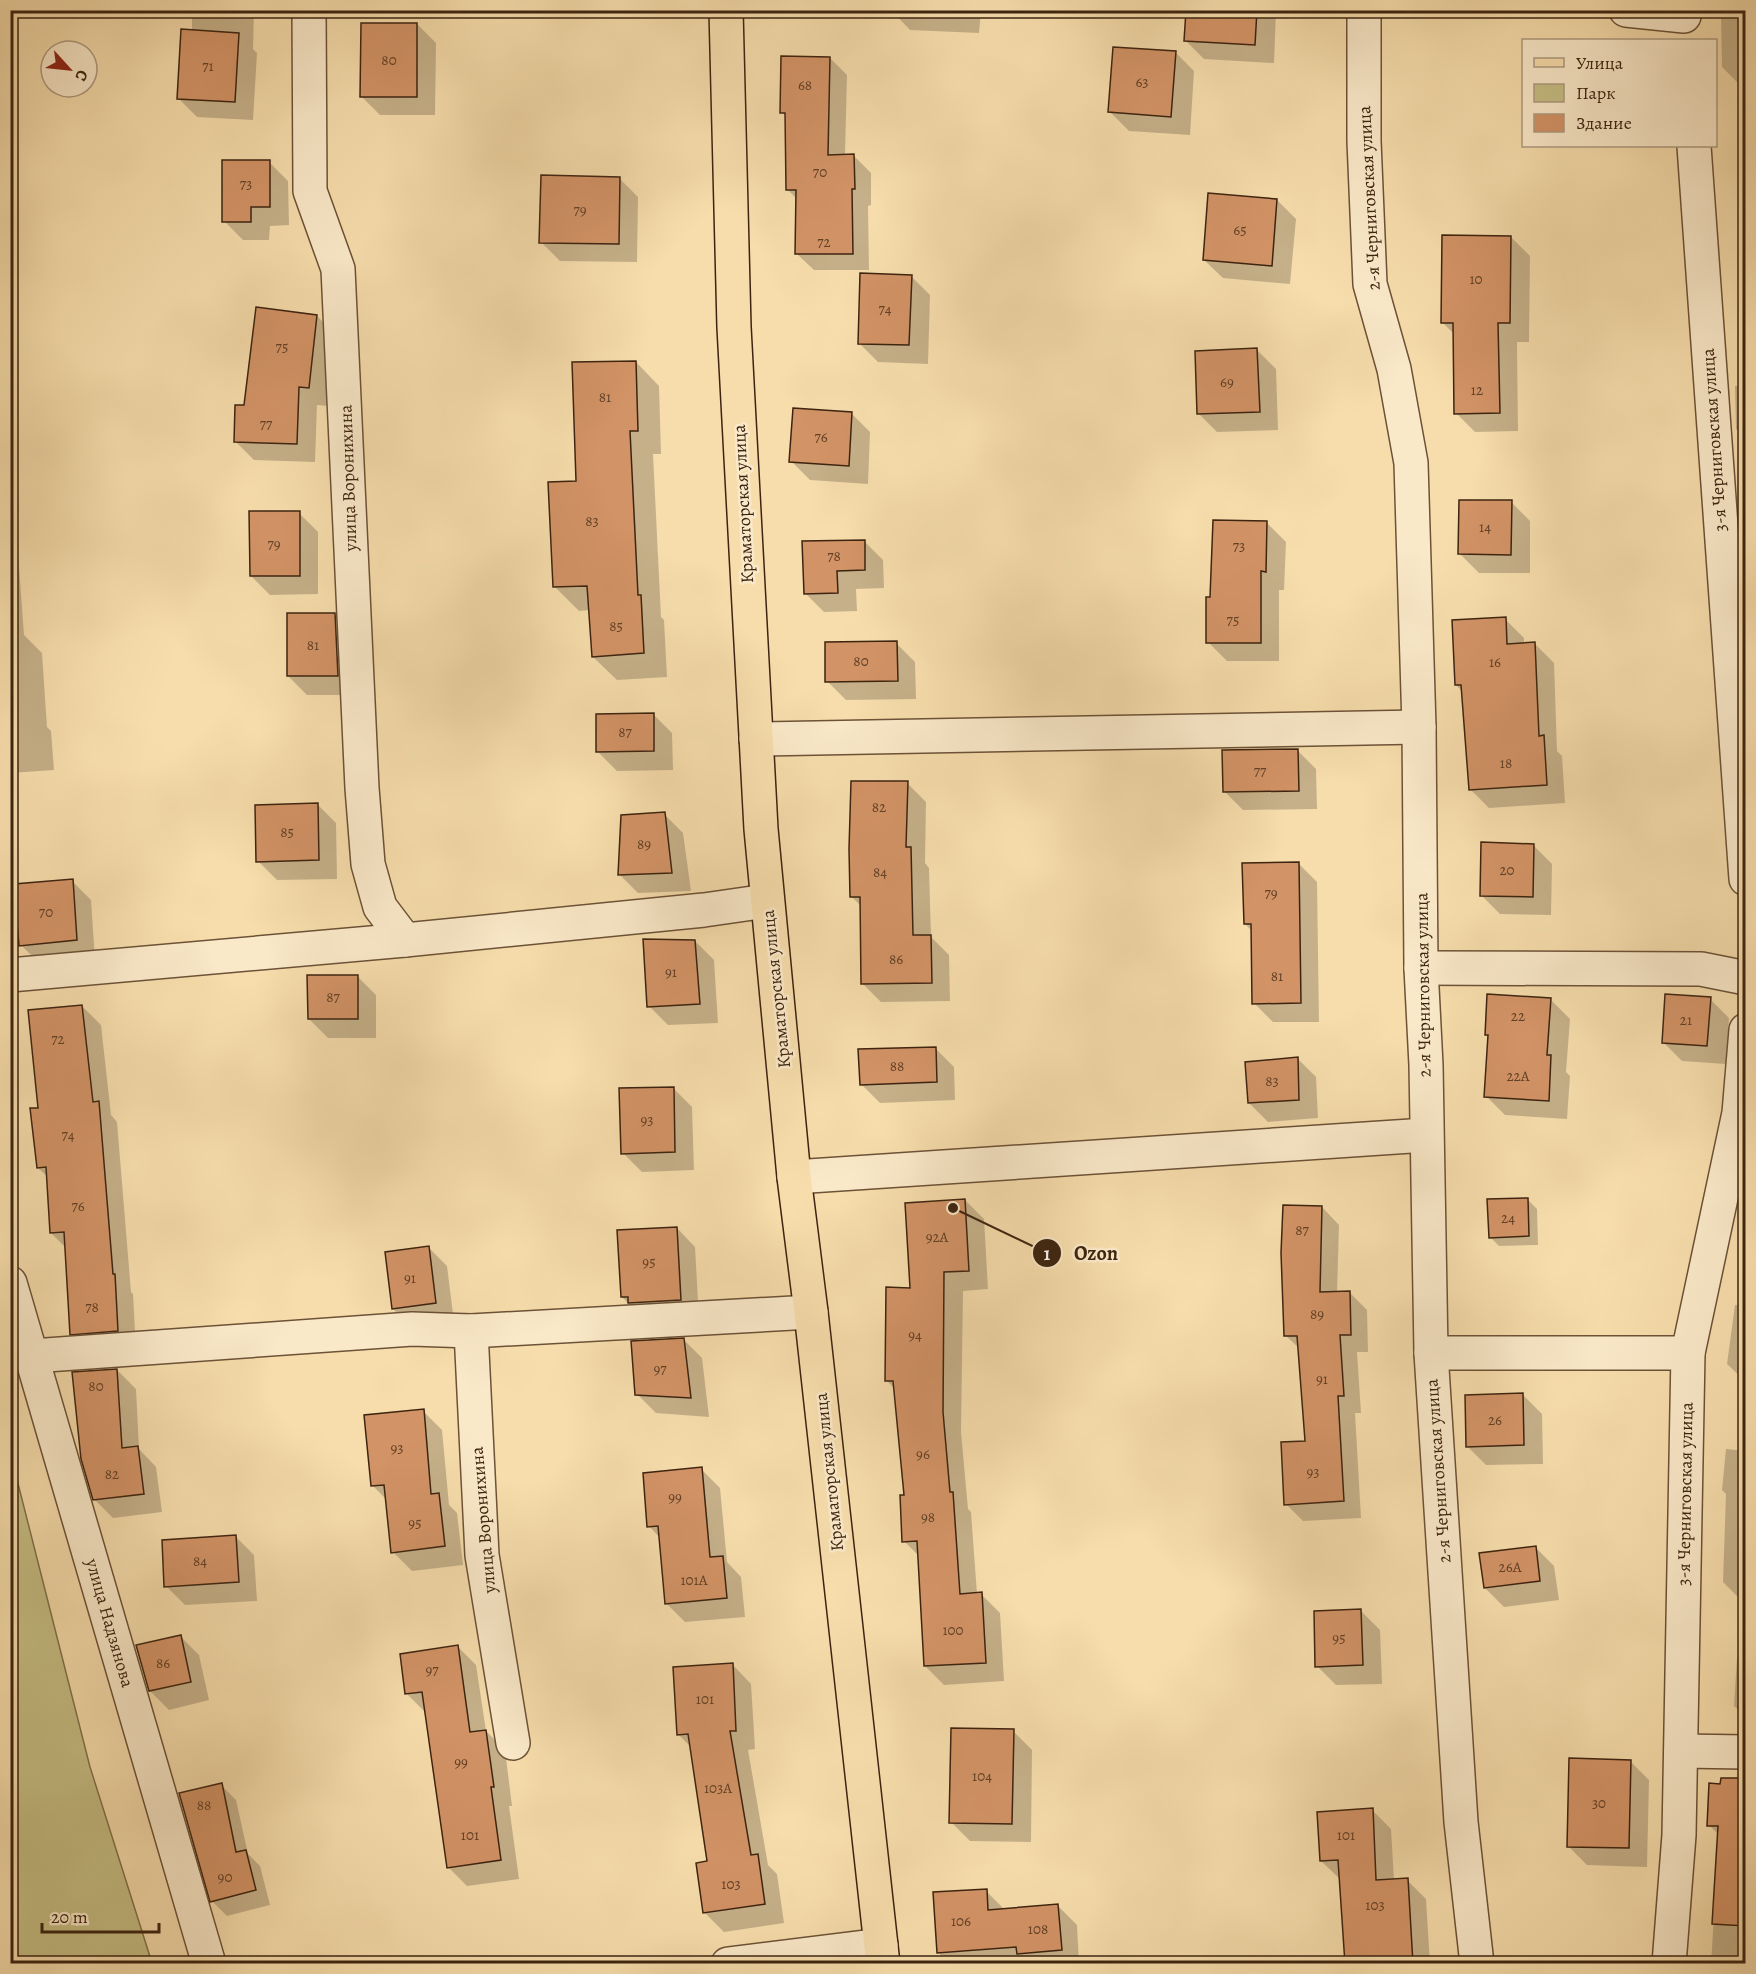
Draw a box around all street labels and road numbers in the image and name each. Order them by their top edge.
street label: 2-я Черниговская улица [1352,104,1386,291]
street label: 3-я Черниговская улица [1696,347,1732,533]
street label: улица Воронихина [333,403,363,553]
street label: Краматорская улица [727,423,759,584]
street label: 2-я Черниговская улица [1409,892,1437,1078]
street label: Краматорская улица [756,908,796,1069]
street label: 2-я Черниговская улица [1420,1377,1456,1564]
street label: Краматорская улица [809,1391,849,1552]
street label: 3-я Черниговская улица [1671,1401,1699,1586]
street label: улица Воронихина [465,1445,501,1595]
street label: улица Надзянова [80,1555,140,1691]

